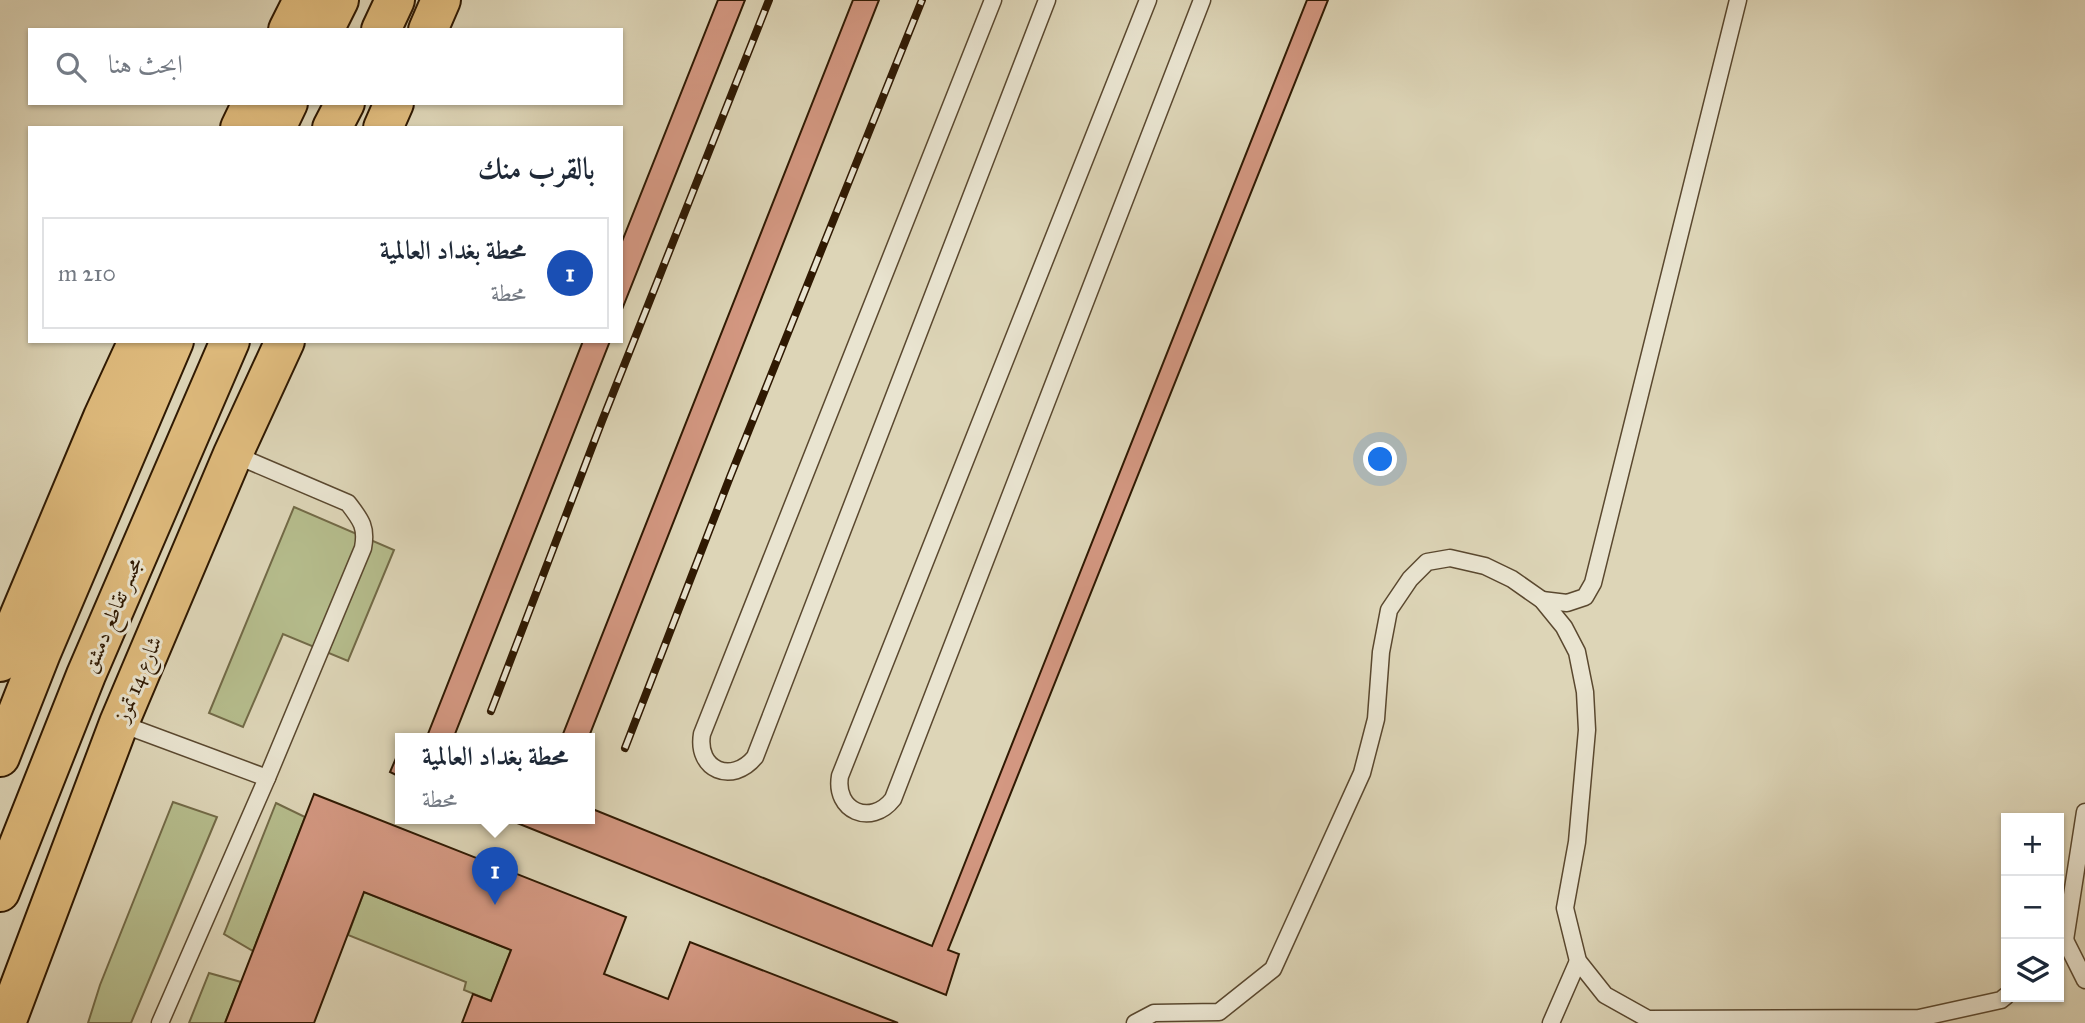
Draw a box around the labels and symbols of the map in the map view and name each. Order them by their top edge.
your location [1363,442,1397,476]
street label: مجسر تقاطع دمشق [76,553,154,679]
street label: شارع 14 تموز [108,632,172,729]
pin: 1 [472,847,518,905]

